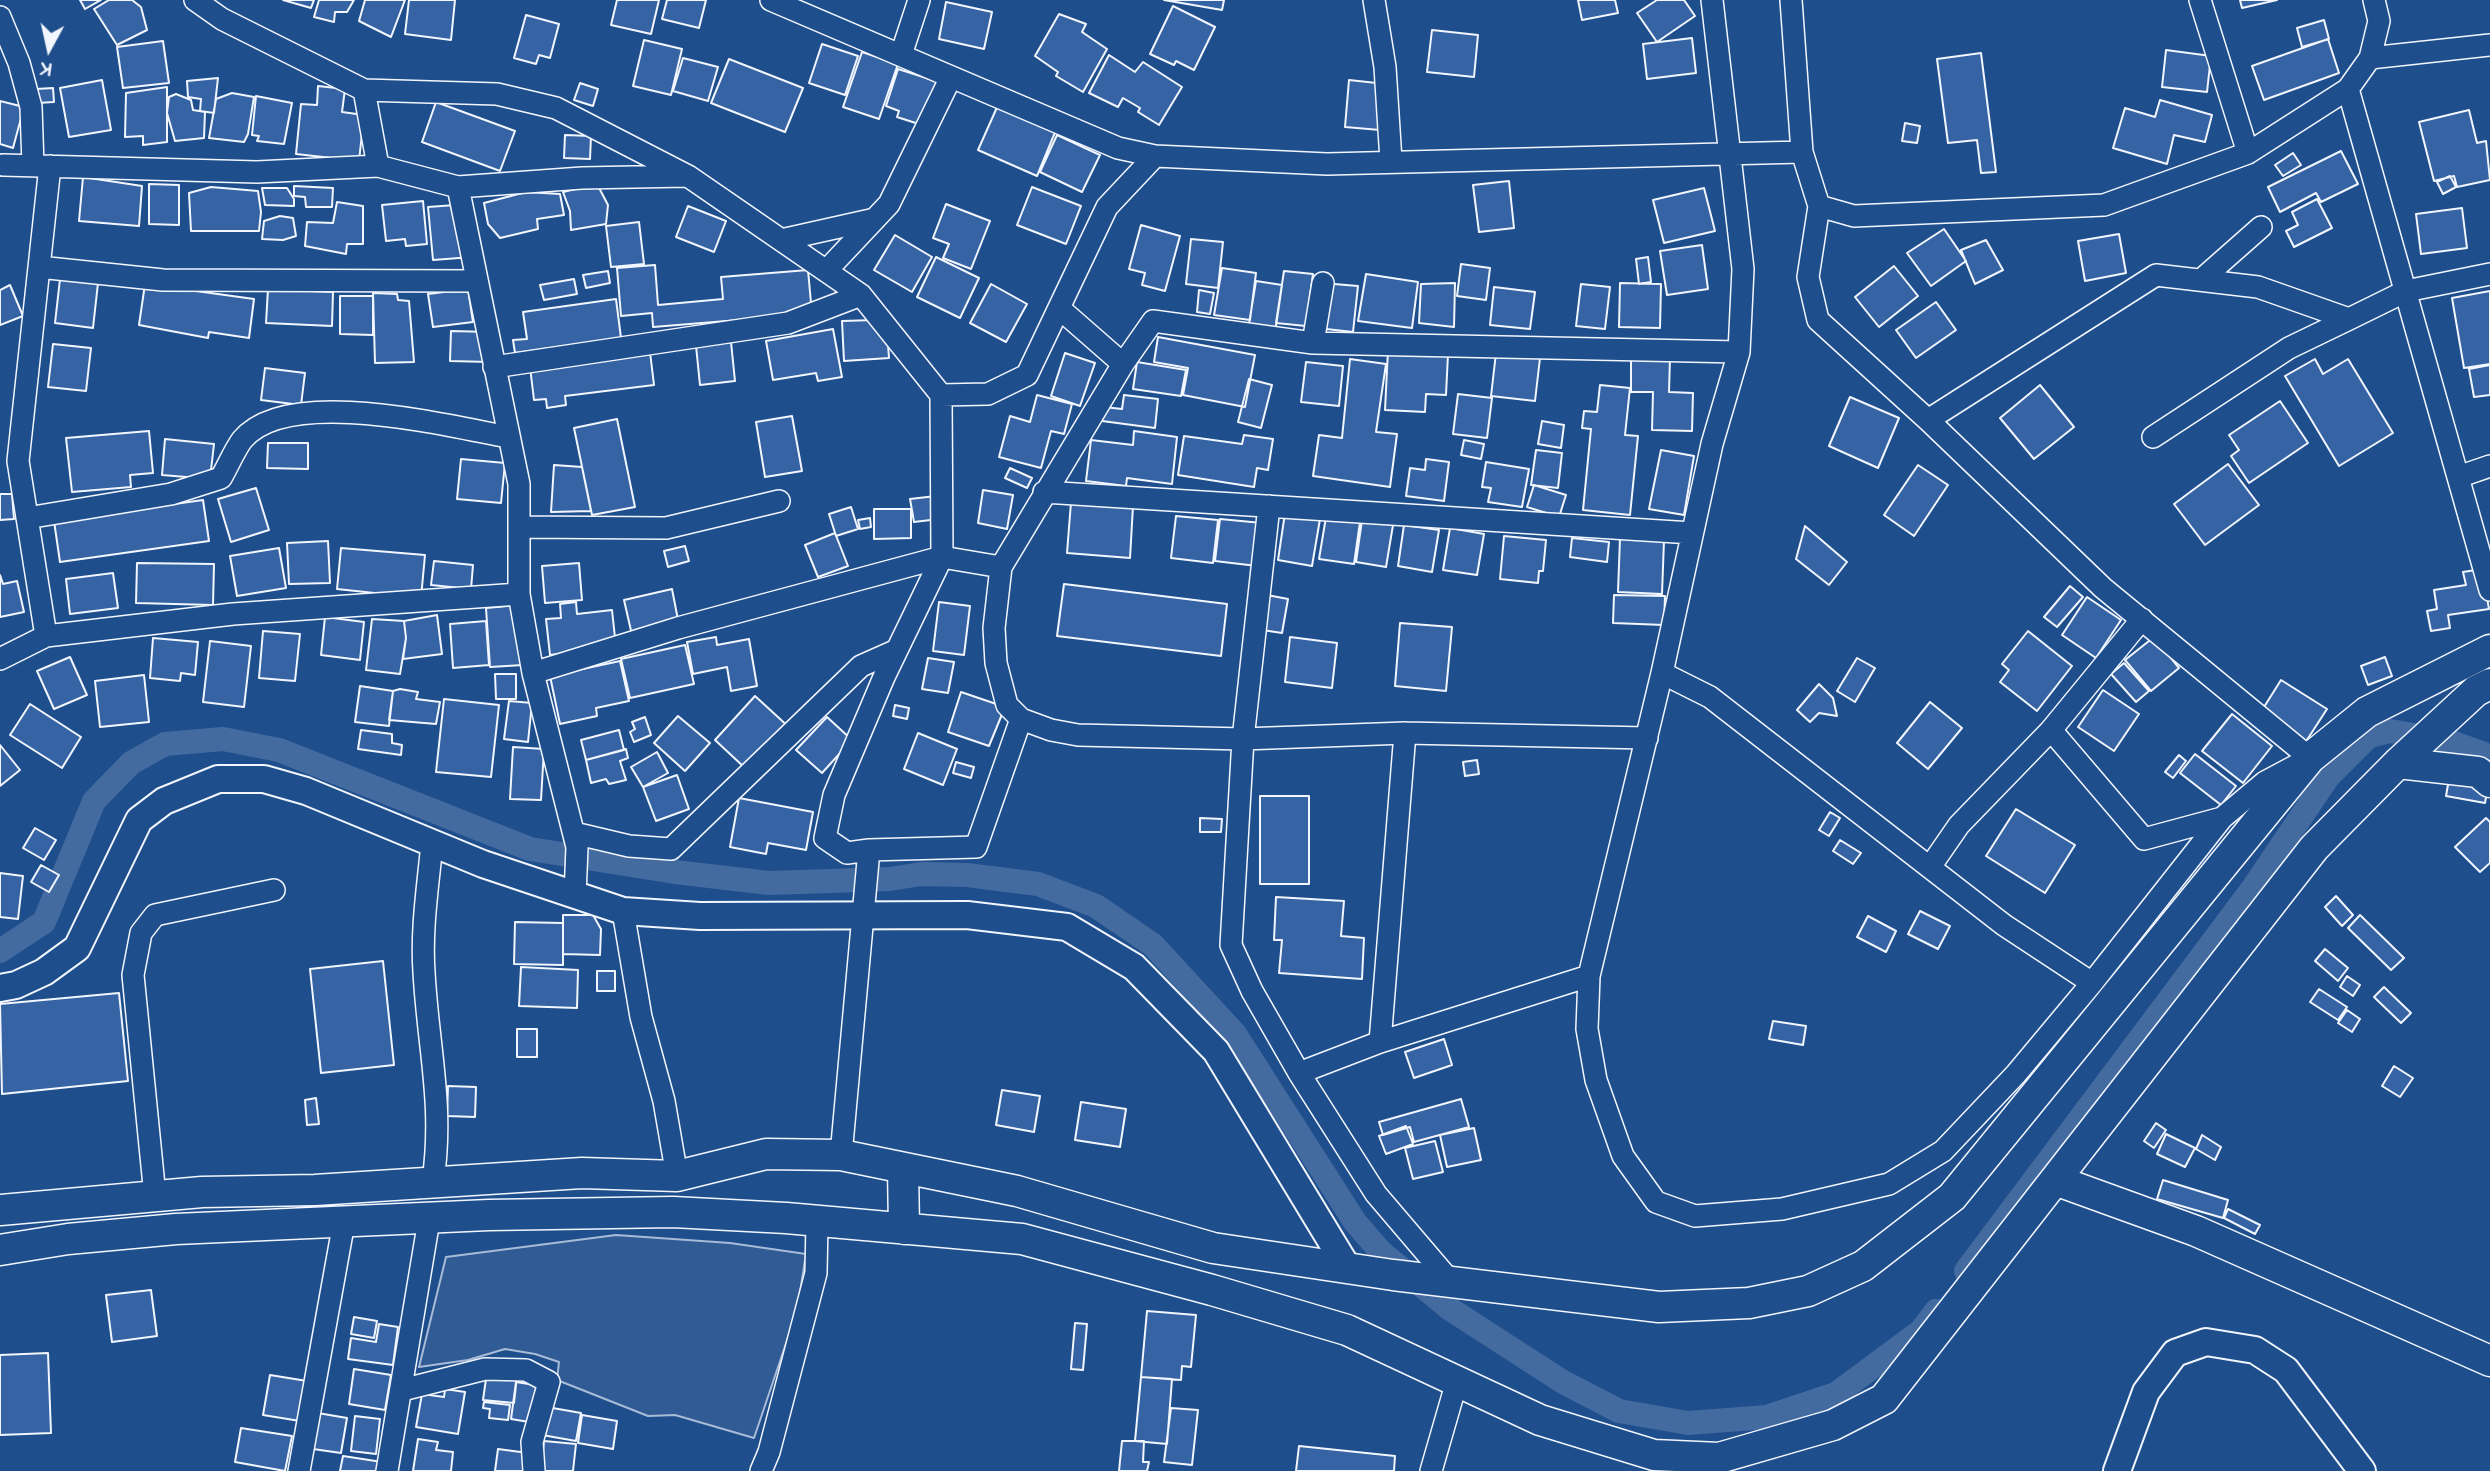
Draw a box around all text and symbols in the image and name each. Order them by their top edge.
north arrow [14,14,84,84]
text: K [38,57,54,83]

